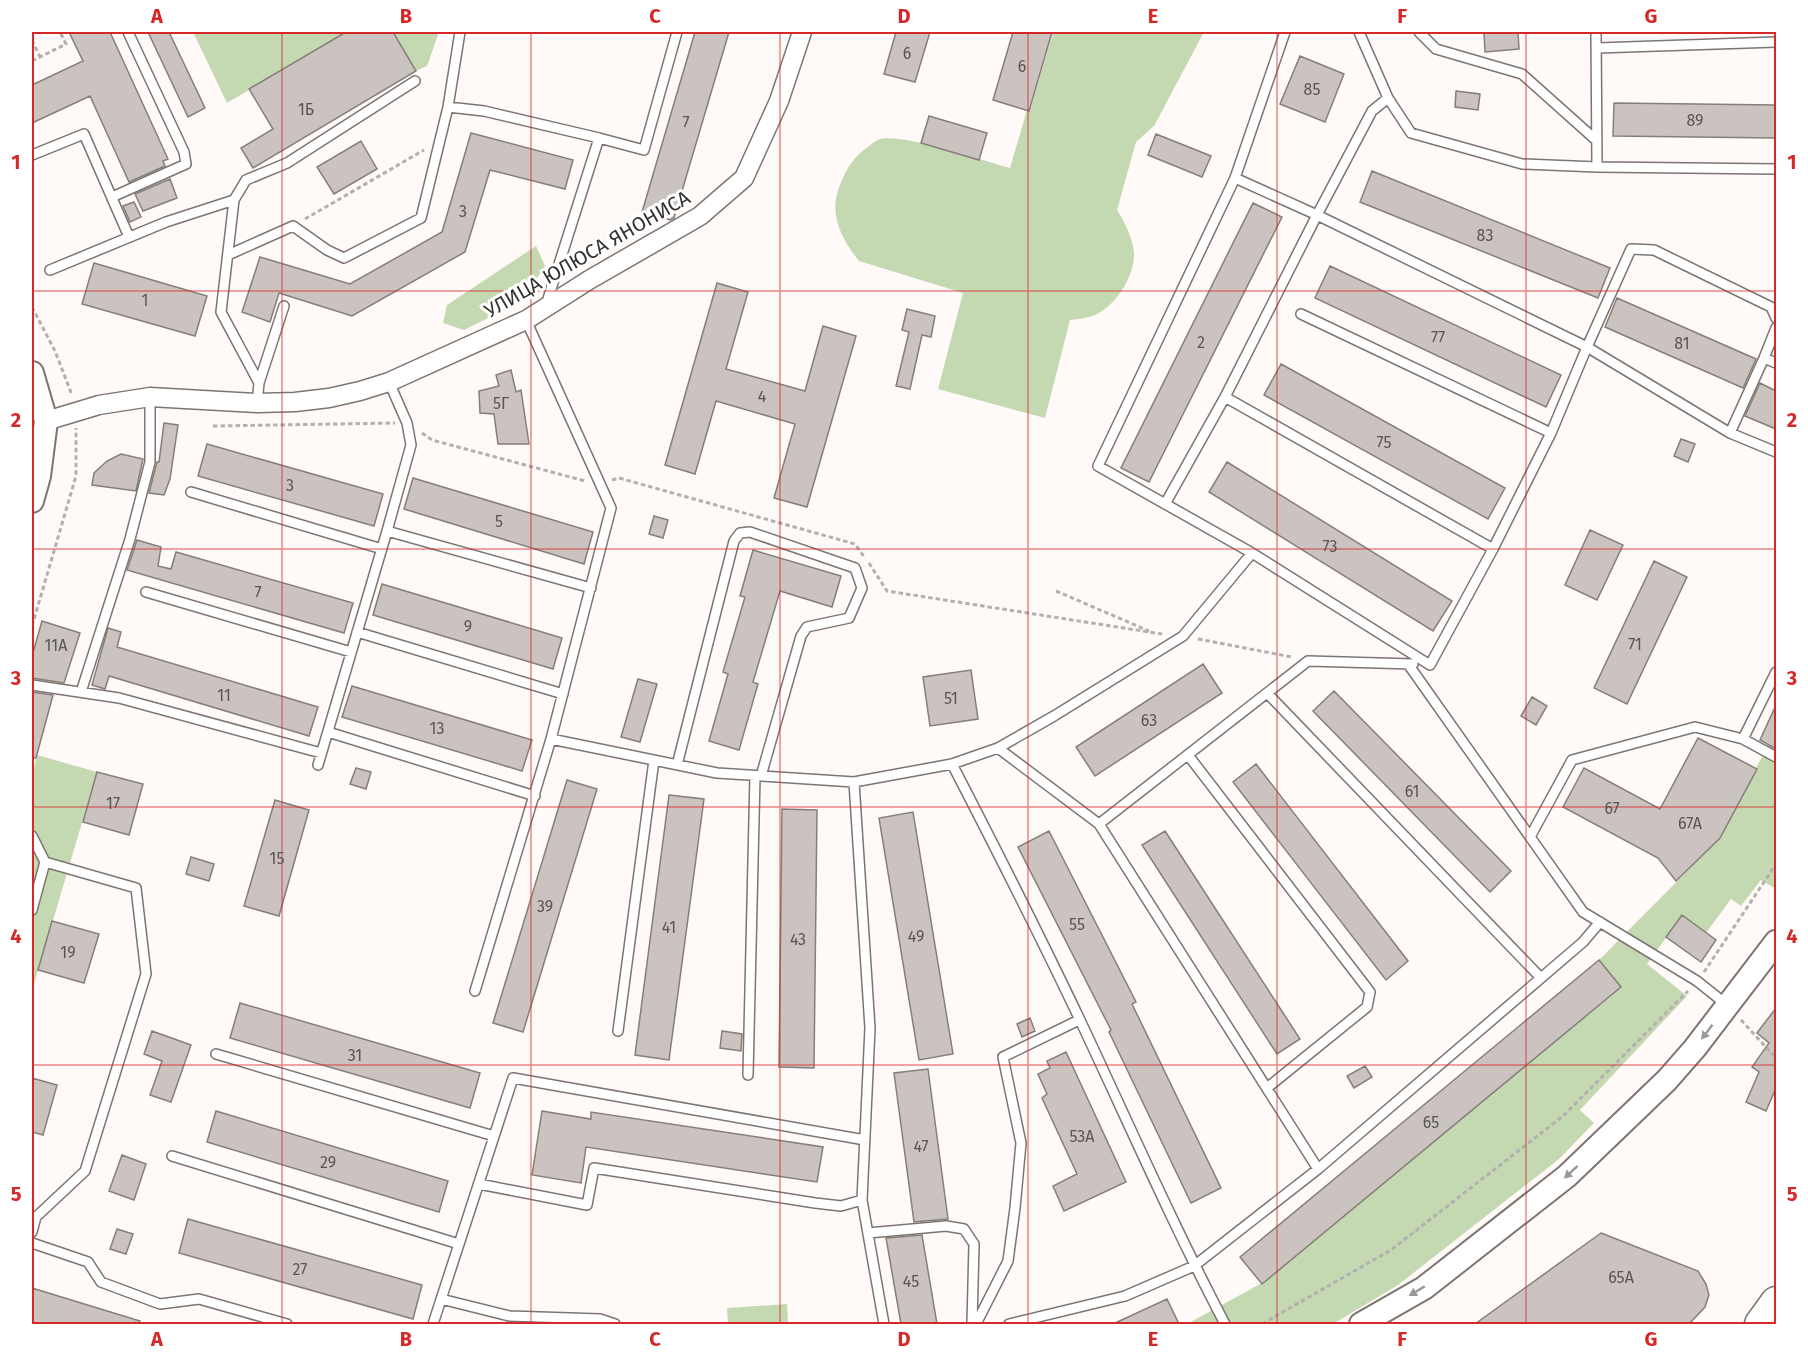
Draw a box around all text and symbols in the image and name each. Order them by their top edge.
text: A [150,4,164,28]
text: B [400,4,412,28]
text: C [649,4,661,28]
text: D [897,4,911,28]
text: E [1148,4,1158,28]
text: F [1397,4,1407,28]
text: G [1645,4,1657,28]
house number: 6 [903,44,911,63]
house number: 6 [1018,57,1026,76]
house number: 85 [1304,80,1320,99]
house number: 1Б [298,100,314,119]
house number: 89 [1687,111,1703,130]
house number: 7 [682,113,690,132]
text: 1 [11,150,21,174]
text: 1 [1787,150,1797,174]
street label: УЛИЦА ЮЛЮСА ЯНОНИСА [480,185,695,323]
house number: 3 [459,202,467,221]
house number: 83 [1477,226,1493,245]
house number: 1 [142,291,148,310]
house number: 77 [1431,328,1445,347]
house number: 2 [1197,333,1205,352]
house number: 81 [1674,334,1690,353]
house number: 4 [758,387,767,406]
house number: 5Г [493,394,509,413]
text: 2 [11,408,21,432]
text: 2 [1787,408,1797,432]
house number: 75 [1377,433,1391,452]
house number: 3 [286,476,294,495]
house number: 5 [495,512,503,531]
house number: 73 [1323,537,1337,556]
house number: 7 [254,583,262,602]
house number: 9 [464,617,472,636]
house number: 71 [1628,635,1642,654]
house number: 11А [45,636,68,655]
text: 3 [10,666,21,690]
text: 3 [1786,666,1797,690]
house number: 11 [217,686,231,705]
house number: 51 [944,689,958,708]
house number: 63 [1141,711,1157,730]
house number: 13 [430,719,444,738]
house number: 61 [1405,782,1419,801]
house number: 17 [106,794,120,813]
house number: 67 [1604,799,1620,818]
house number: 67А [1678,814,1703,833]
house number: 15 [270,849,284,868]
house number: 39 [537,897,553,916]
house number: 55 [1069,915,1085,934]
house number: 41 [662,918,676,937]
text: 4 [10,924,22,948]
text: 4 [1786,924,1798,948]
house number: 49 [908,927,924,946]
house number: 43 [790,930,806,949]
house number: 19 [60,943,76,962]
one-way arrow [1702,1025,1714,1040]
house number: 31 [348,1046,362,1065]
house number: 65 [1423,1113,1439,1132]
house number: 53А [1069,1127,1095,1146]
house number: 47 [913,1137,929,1156]
house number: 29 [320,1153,336,1172]
one-way arrow [1565,1164,1579,1178]
text: 5 [11,1182,22,1206]
text: 5 [1787,1182,1798,1206]
house number: 27 [293,1260,307,1279]
house number: 65А [1608,1268,1635,1287]
house number: 45 [903,1272,919,1291]
one-way arrow [1409,1286,1425,1297]
text: A [150,1327,164,1351]
text: B [400,1327,412,1351]
text: C [649,1327,661,1351]
text: D [897,1327,911,1351]
text: E [1148,1327,1158,1351]
text: F [1397,1327,1407,1351]
text: G [1645,1327,1657,1351]

